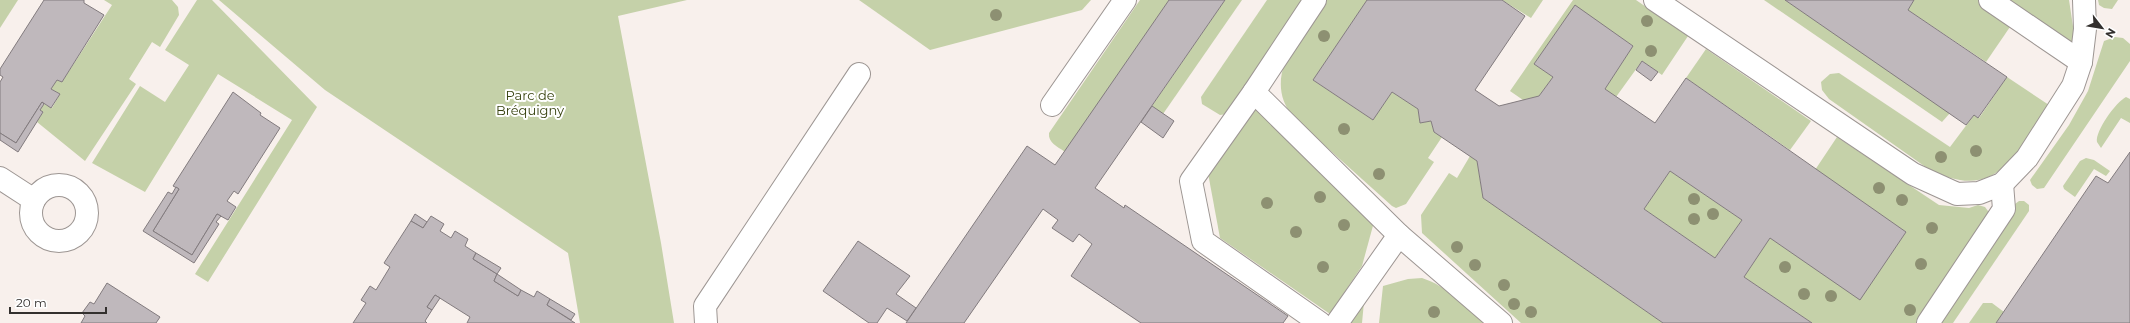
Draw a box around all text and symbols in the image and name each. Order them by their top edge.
north arrow [2082,8,2122,48]
text: N [2102,26,2119,41]
park label: Parc de Bréquigny [496,87,565,118]
scale bar [10,289,106,315]
text: 20 m [16,295,47,310]

